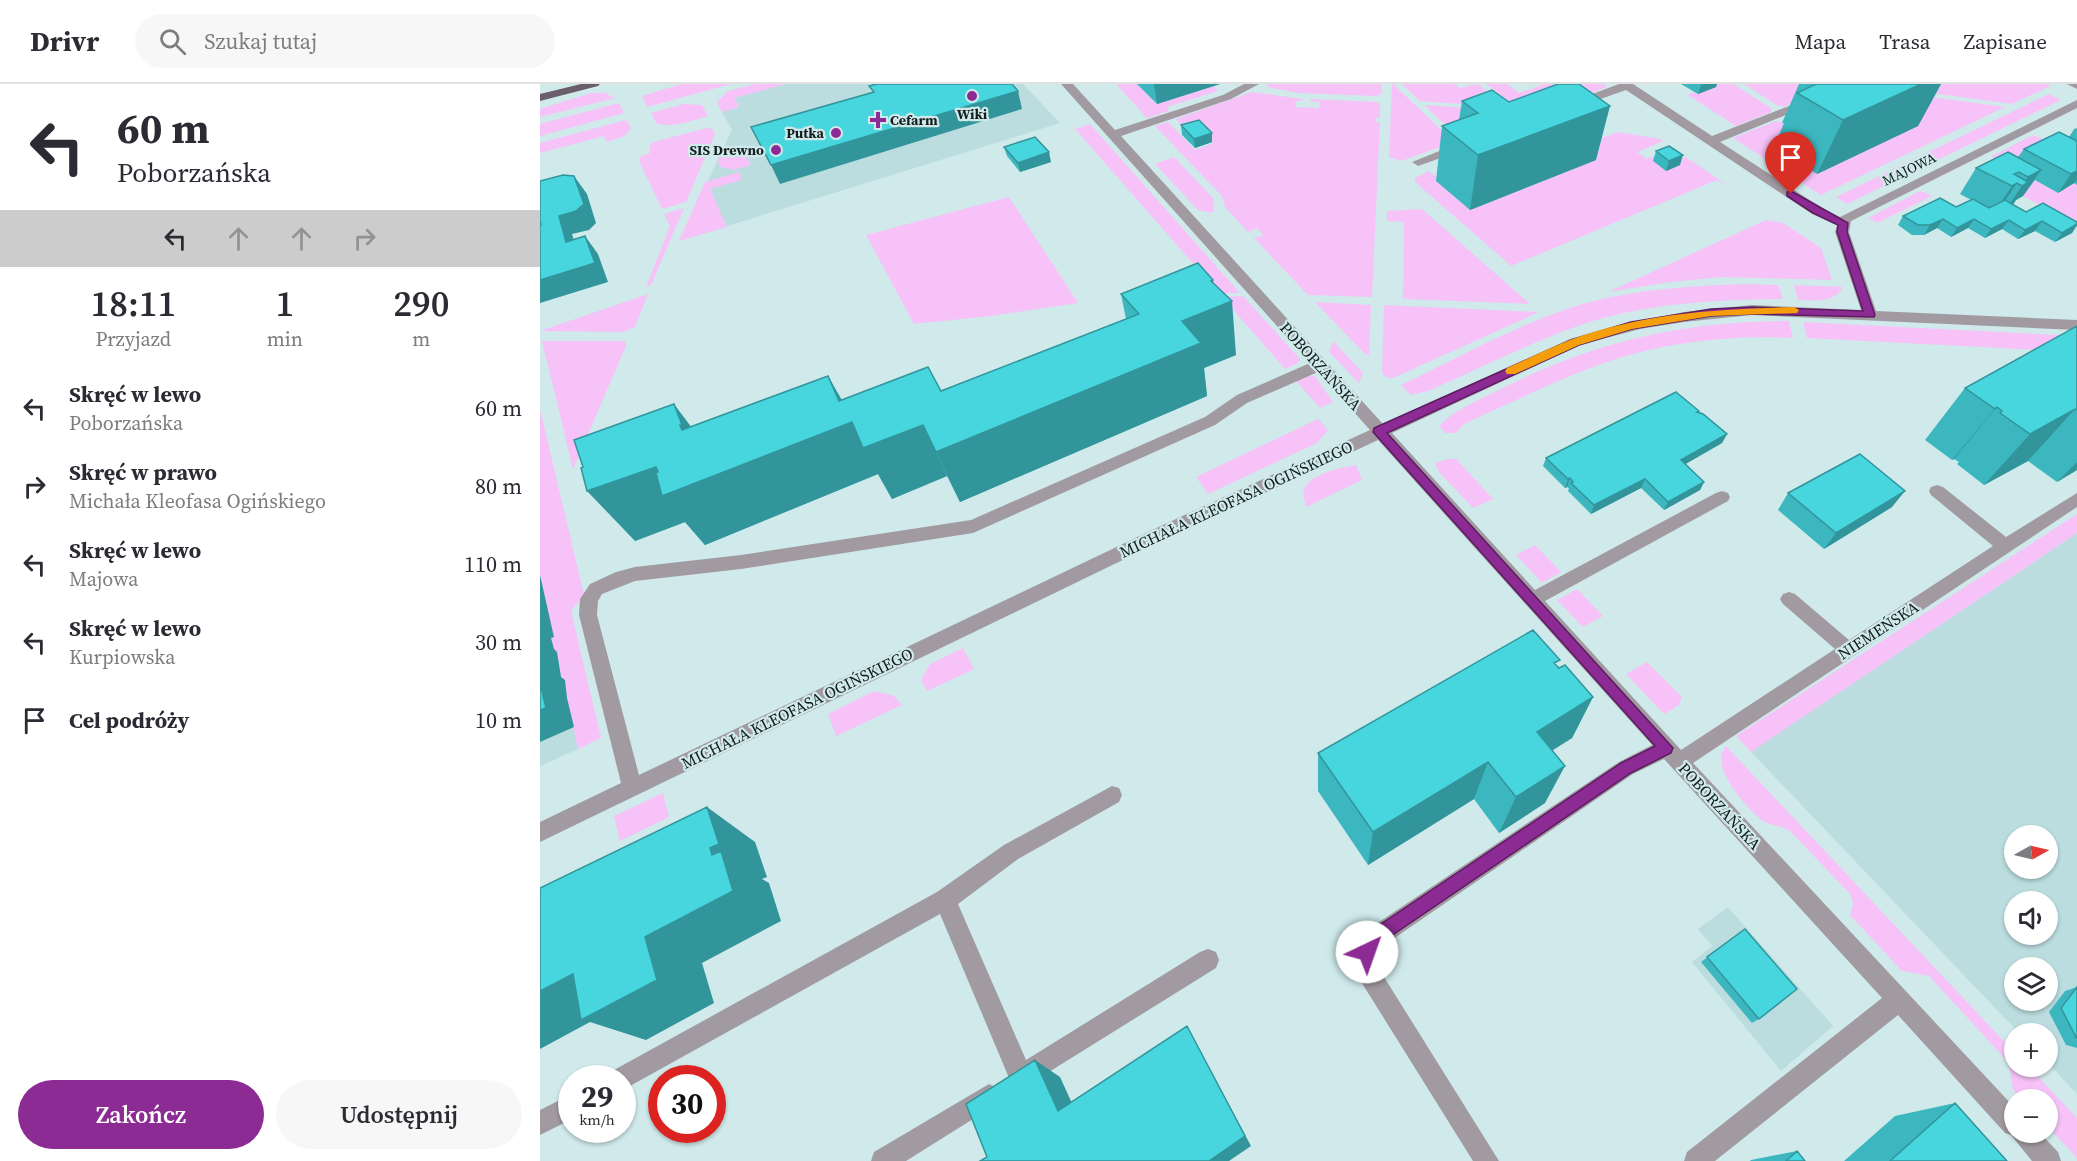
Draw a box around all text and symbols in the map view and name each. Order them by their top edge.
search box [135,14,555,68]
text: Drivr [30,22,99,60]
icon: search [156,25,189,58]
text: Szukaj tutaj [204,26,317,56]
text: Mapa [1795,27,1846,56]
text: Trasa [1879,27,1931,56]
text: Zapisane [1964,27,2047,56]
marker: Wiki [965,89,979,103]
text: 60 m [117,99,210,157]
place label: Wiki [957,104,988,124]
icon: left [18,108,96,186]
place label: Cefarm [890,110,938,130]
marker: Cefarm [871,113,885,127]
place label: Putka [786,123,825,143]
marker: Putka [829,126,843,140]
pin [1765,132,1816,194]
place label: SIS Drewno [689,140,764,160]
icon: arrive [1774,141,1807,174]
marker: SIS Drewno [769,143,783,157]
street label: MAJOWA [1879,147,1940,191]
text: Poborzańska [117,154,271,191]
icon: left [159,222,192,255]
icon: ahead [222,222,255,255]
icon: ahead [285,222,318,255]
icon: right [348,222,381,255]
text: 18:11 [91,279,176,328]
text: 1 [275,279,294,328]
text: 290 [393,279,449,328]
street label: POBORZAŃSKA [1275,317,1367,415]
text: Przyjazd [96,325,171,353]
text: min [267,325,303,353]
text: m [412,325,430,353]
text: Skręć w lewo [69,379,201,409]
icon: left [18,392,51,425]
text: 60 m [475,393,522,423]
text: Poborzańska [69,409,183,437]
street label: MICHAŁA KLEOFASA OGIŃSKIEGO [1116,435,1356,563]
text: Skręć w prawo [69,457,217,487]
icon: right [18,470,51,503]
text: 80 m [475,471,522,501]
text: Michała Kleofasa Ogińskiego [69,487,326,515]
text: Skręć w lewo [69,535,201,565]
icon: left [18,548,51,581]
text: 110 m [464,549,522,579]
text: Majowa [69,565,138,593]
street label: NIEMEŃSKA [1833,595,1923,664]
text: Skręć w lewo [69,613,201,643]
icon: left [18,626,51,659]
text: 30 m [475,627,522,657]
street label: MICHAŁA KLEOFASA OGIŃSKIEGO [678,642,916,774]
text: Kurpiowska [69,643,175,671]
icon: arrive [18,704,51,737]
text: Cel podróży [69,705,189,735]
text: 10 m [475,705,522,735]
street label: POBORZAŃSKA [1674,757,1767,855]
north arrow [2004,825,2058,879]
map controls [2004,825,2058,1143]
button: sound [2004,891,2058,945]
position arrow [1335,920,1399,984]
button: layers [2004,957,2058,1011]
button: + [2004,1023,2058,1077]
speed limit sign: 30 [648,1065,726,1143]
text: 29 [581,1076,613,1117]
button: Zakończ [18,1080,264,1149]
button: Udostępnij [276,1080,522,1149]
button: − [2004,1089,2058,1143]
text: km/h [579,1109,615,1130]

